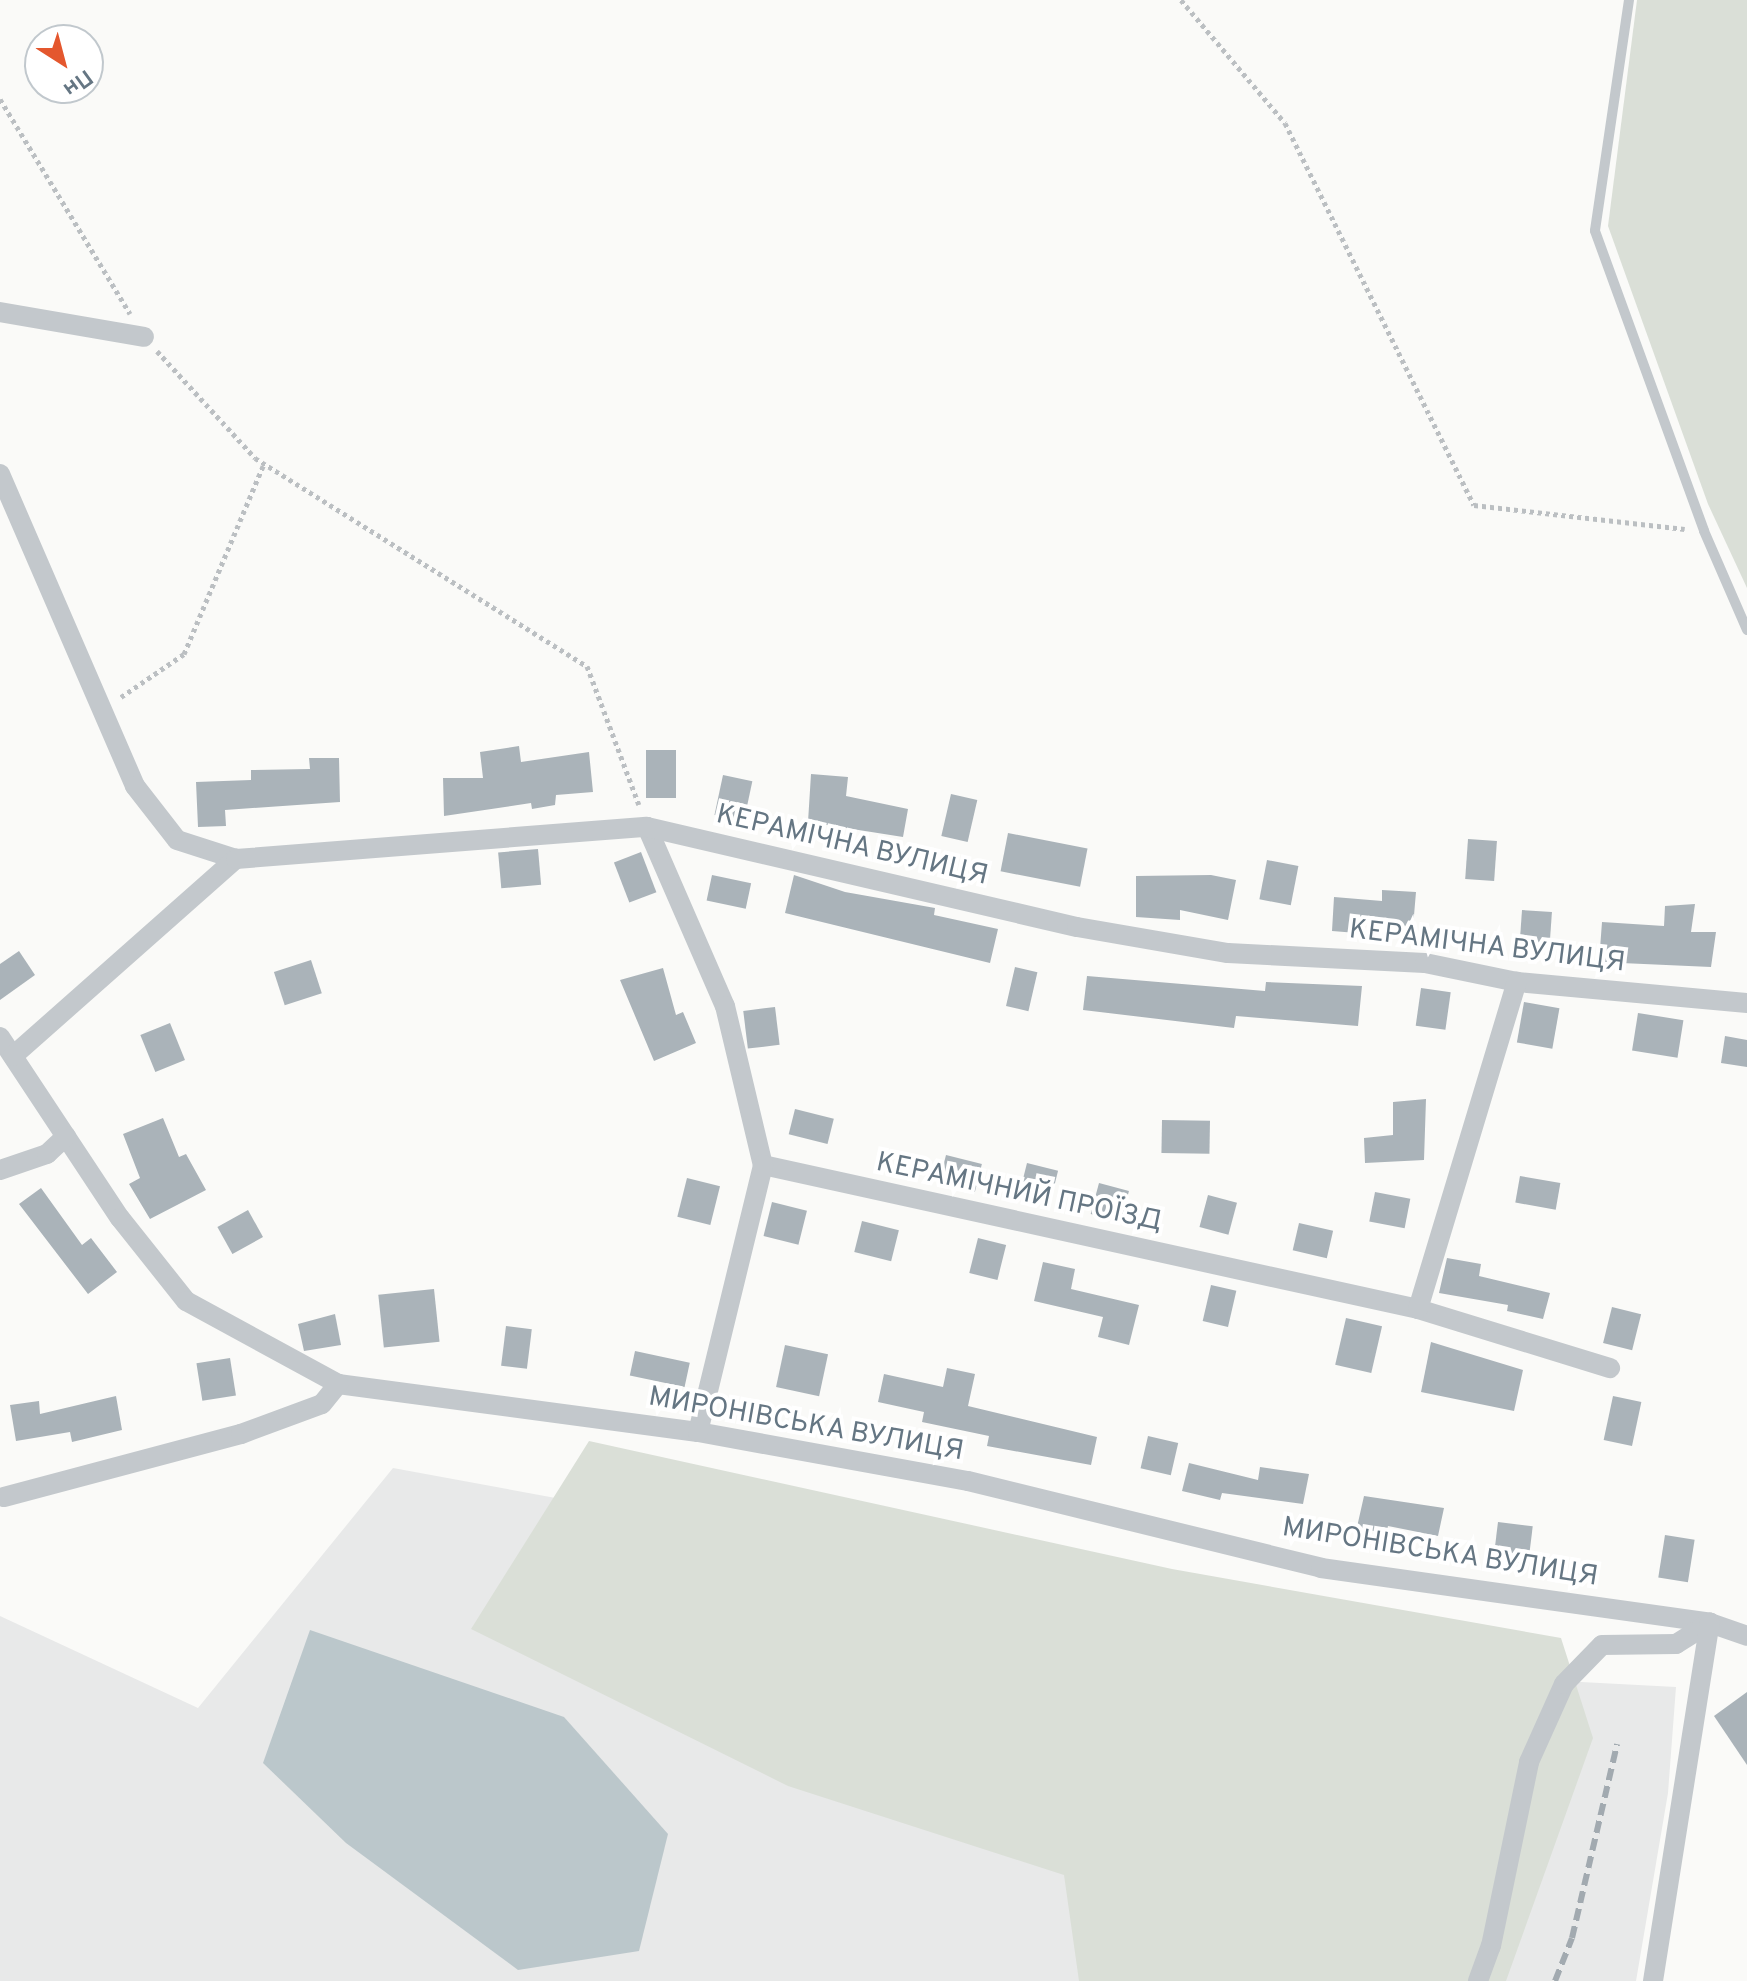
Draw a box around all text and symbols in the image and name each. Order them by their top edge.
north arrow [24,24,104,104]
text: Пн [57,63,97,102]
street label: КЕРАМІЧНА ВУЛИЦЯ [712,798,992,894]
street label: КЕРАМІЧНА ВУЛИЦЯ [1346,913,1628,981]
street label: КЕРАМІЧНИЙ ПРОЇЗД [873,1146,1165,1240]
street label: МИРОНІВСЬКА ВУЛИЦЯ [645,1381,967,1469]
street label: МИРОНІВСЬКА ВУЛИЦЯ [1279,1511,1601,1595]

